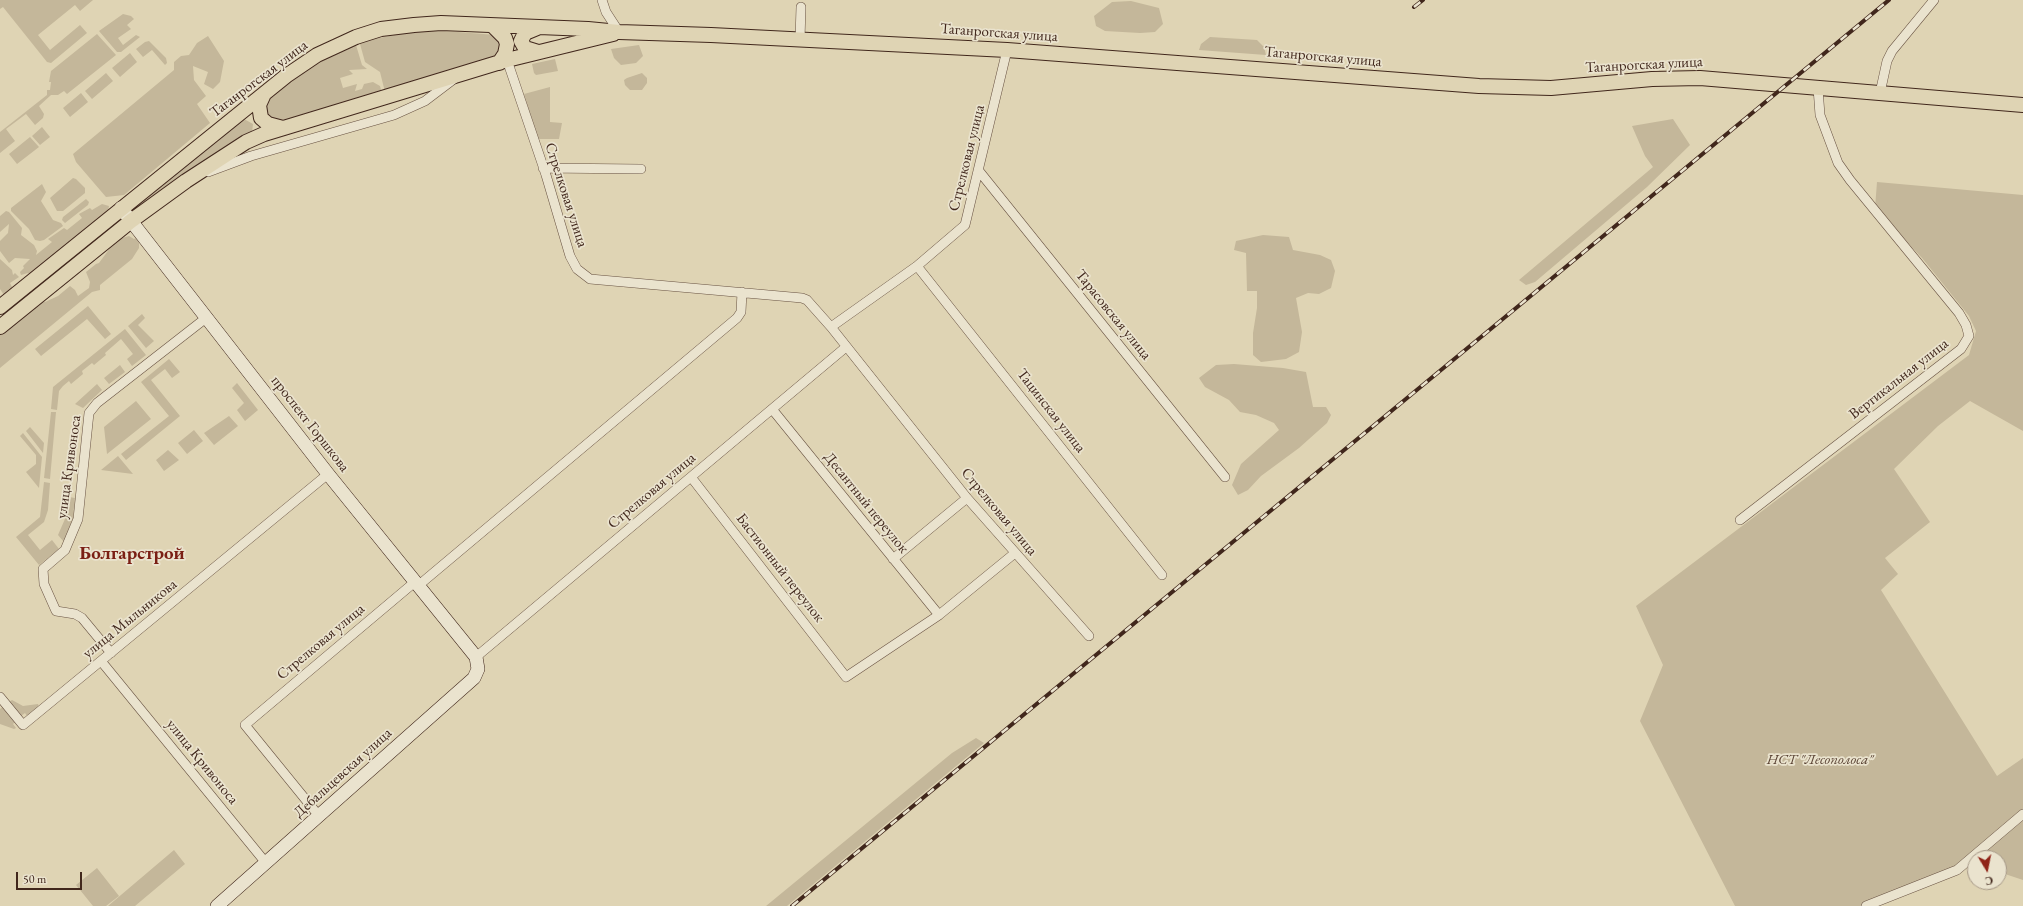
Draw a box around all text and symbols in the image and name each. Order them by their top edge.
street label: Таганрогская улица [940,20,1058,46]
street label: Таганрогская улица [207,36,311,122]
street label: Таганрогская улица [1264,43,1382,71]
street label: Таганрогская улица [1585,53,1703,77]
street label: Стрелковая улица [945,103,989,213]
street label: Стрелковая улица [541,140,591,250]
street label: Тарасовская улица [1071,266,1155,364]
street label: Вертикальная улица [1846,335,1952,423]
street label: Тацинская улица [1013,365,1089,457]
street label: проспект Горшкова [267,372,353,476]
street label: улица Кривоноса [53,414,85,520]
street label: Стрелковая улица [604,449,700,533]
street label: Десантный переулок [820,449,912,557]
street label: Стрелковая улица [957,464,1041,560]
street label: Бастионный переулок [732,510,828,626]
district label: Болгарстрой [79,543,185,565]
street label: улица Мыльникова [79,575,181,663]
street label: Стрелковая улица [273,600,369,684]
street label: улица Кривоноса [162,716,242,808]
street label: Дебальцевская улица [290,724,396,822]
park label: НСТ "Лесополоса" [1767,751,1873,769]
north arrow [1967,850,2007,890]
scale bar [18,864,84,890]
text: 50 m [23,871,46,887]
text: С [1984,873,1994,888]

